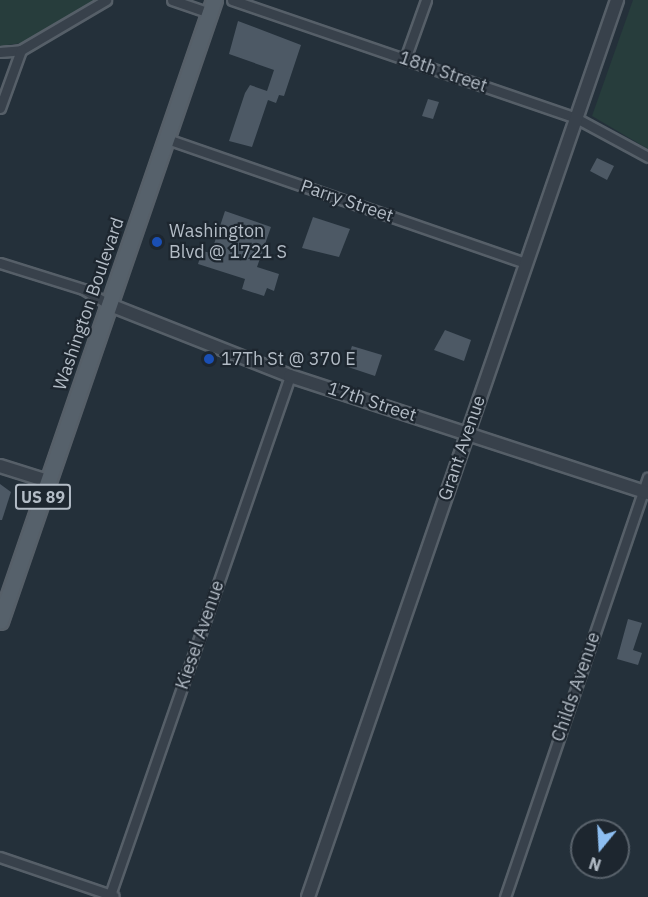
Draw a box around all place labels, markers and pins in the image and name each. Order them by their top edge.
place label: Washington Blvd @ 1721 S [169,221,287,264]
marker: Washington Blvd @ 1721 S [150,235,164,249]
place label: 17Th St @ 370 E [221,348,356,370]
marker: 17Th St @ 370 E [202,352,216,366]

